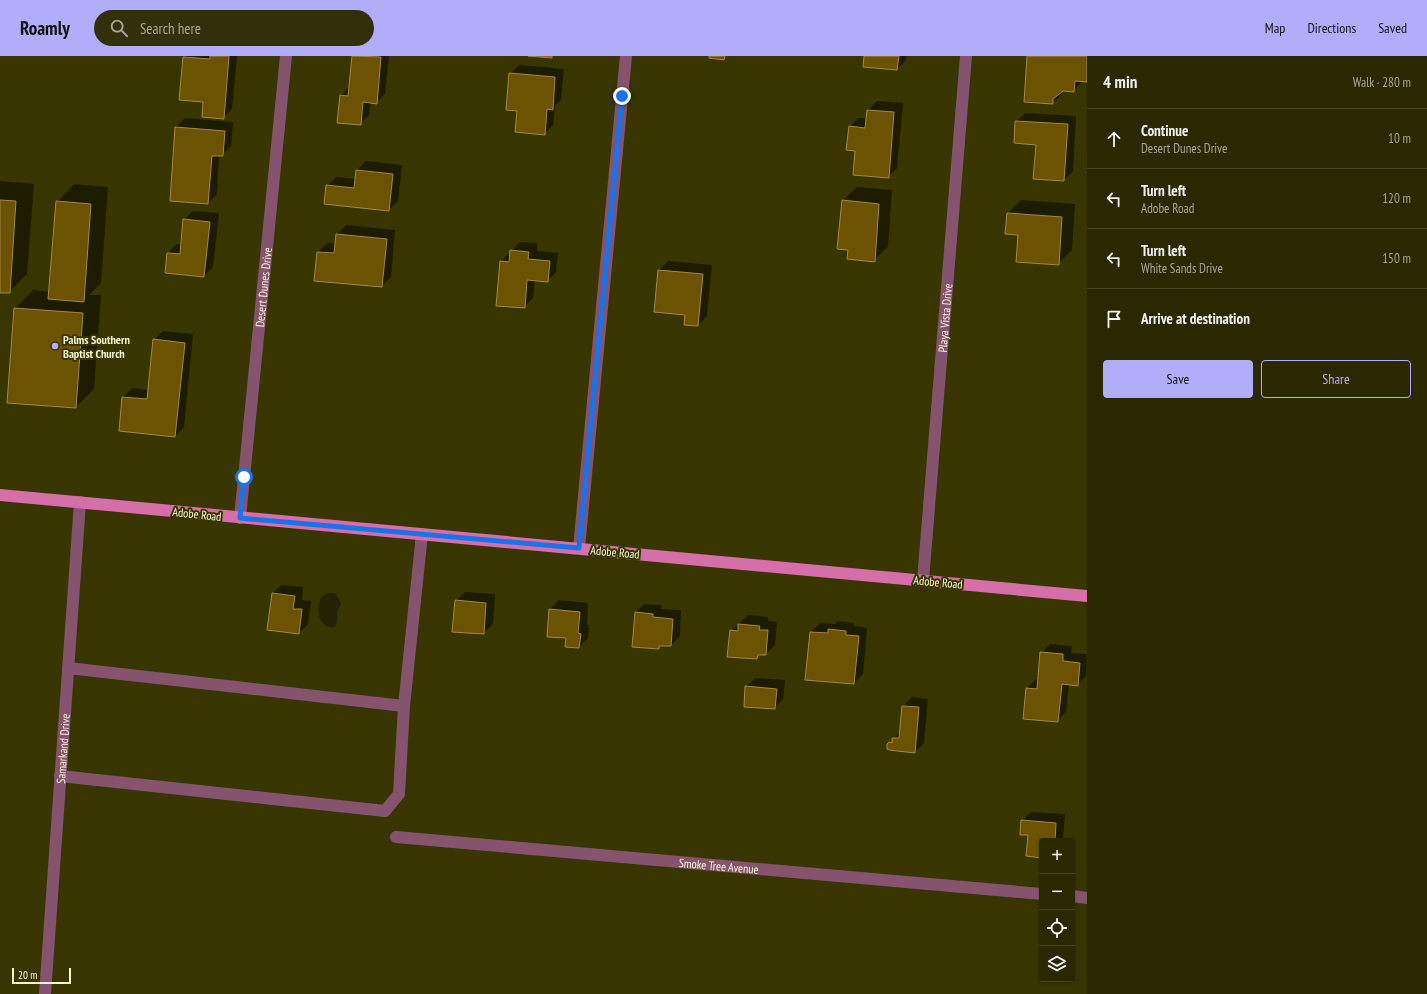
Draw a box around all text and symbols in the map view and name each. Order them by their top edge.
search box [94,10,374,46]
text: Roamly [20,16,70,40]
icon: search [108,17,130,39]
text: Search here [140,19,201,38]
text: Map [1265,19,1285,37]
text: Directions [1307,19,1356,37]
text: Saved [1378,19,1407,37]
text: 4 min [1103,71,1137,93]
text: Walk · 280 m [1353,74,1411,91]
route end [613,87,631,105]
text: Continue [1141,121,1188,140]
icon: ahead [1103,128,1125,150]
text: 10 m [1388,130,1411,147]
text: Desert Dunes Drive [1141,140,1227,157]
text: Turn left [1141,181,1186,200]
icon: left [1103,188,1125,210]
text: 120 m [1382,190,1411,207]
text: Adobe Road [1141,200,1194,217]
text: Turn left [1141,241,1186,260]
street label: Desert Dunes Drive [252,247,274,328]
icon: left [1103,248,1125,270]
text: 150 m [1382,250,1411,267]
text: White Sands Drive [1141,260,1223,277]
street label: Playa Vista Drive [934,283,955,353]
icon: arrive [1103,308,1125,330]
text: Arrive at destination [1141,309,1250,328]
place label: Palms Southern Baptist Church [63,332,130,361]
marker: Palms Southern Baptist Church [50,341,60,351]
button: Save [1103,360,1253,398]
button: Share [1261,360,1411,398]
route start [235,468,253,486]
street label: Adobe Road [172,504,222,524]
street label: Adobe Road [590,542,640,562]
street label: Adobe Road [913,572,963,592]
street label: Samarkand Drive [52,713,72,784]
map controls [1039,838,1075,982]
button: + [1039,838,1075,874]
street label: Smoke Tree Avenue [678,854,759,876]
button: − [1039,874,1075,910]
button: locate [1039,910,1075,946]
button: layers [1039,946,1075,982]
scale bar [12,966,71,985]
text: 20 m [18,968,37,982]

